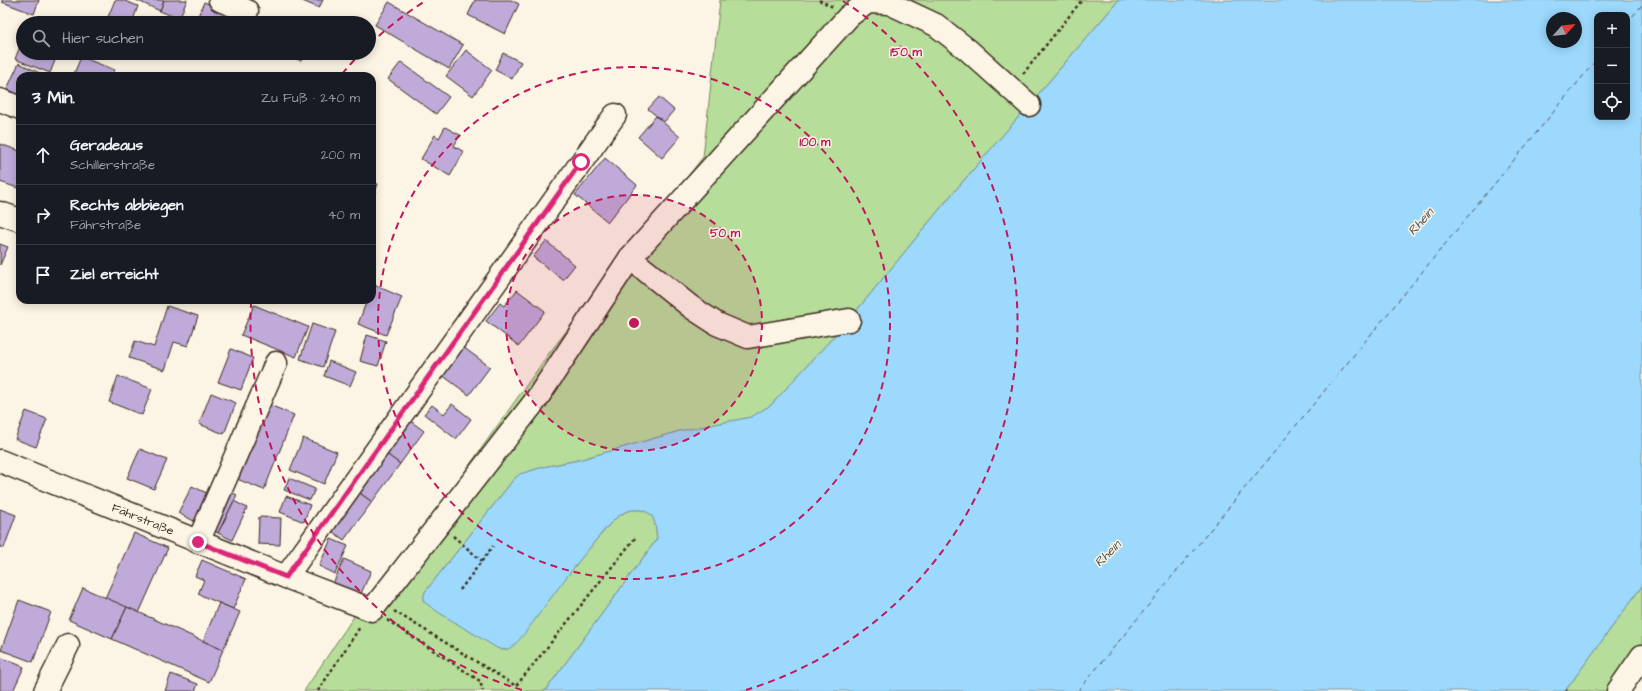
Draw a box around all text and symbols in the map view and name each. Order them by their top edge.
north arrow [1546,12,1582,48]
map controls [1594,12,1630,120]
button: + [1594,12,1630,48]
search box [16,16,376,60]
icon: search [30,27,52,49]
text: Hier suchen [62,28,143,49]
text: 150 m [890,44,923,61]
button: − [1594,48,1630,84]
button: locate [1594,84,1630,120]
text: 3 Min. [32,86,75,110]
text: Zu Fuß · 240 m [261,89,360,107]
text: 100 m [800,134,831,151]
text: Geradeaus [70,135,143,156]
icon: ahead [32,144,54,166]
text: 200 m [321,146,360,164]
route start [572,153,590,171]
text: Schillerstraße [70,156,155,174]
text: Rechts abbiegen [70,195,184,216]
water label: Rhein [1404,203,1439,239]
icon: right [32,204,54,226]
text: 40 m [328,206,360,224]
text: Fährstraße [70,216,141,234]
text: 50 m [710,225,741,242]
icon: arrive [32,264,54,286]
text: Ziel erreicht [70,264,159,285]
centre of rings [627,316,641,330]
street label: Fährstraße [109,499,177,540]
route end [189,533,207,551]
water label: Rhein [1090,535,1126,571]

